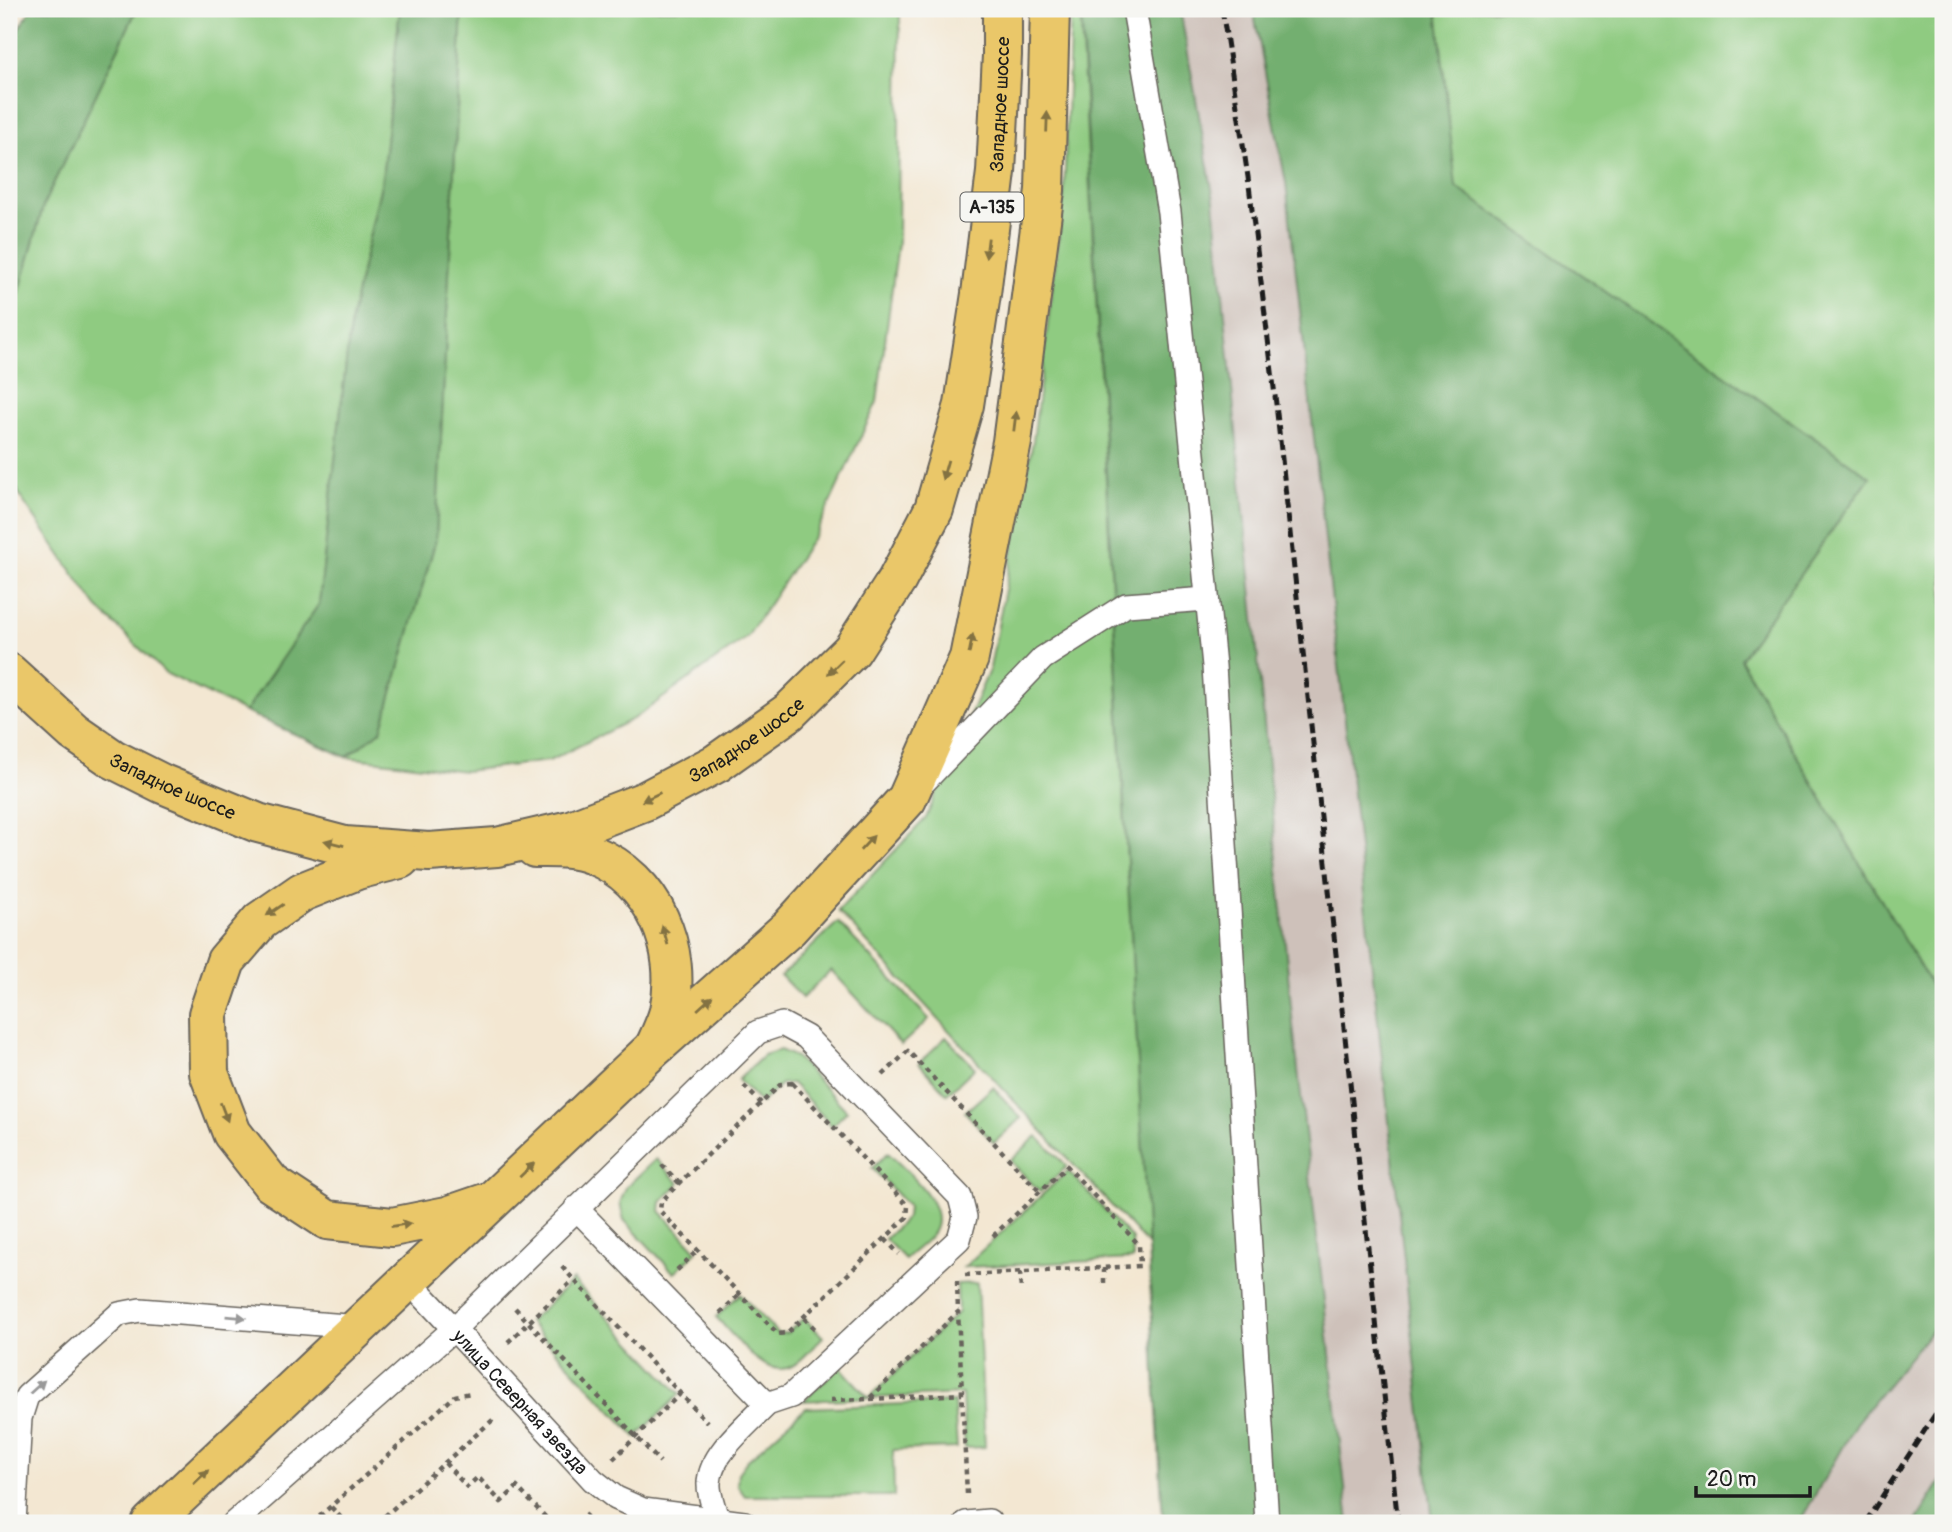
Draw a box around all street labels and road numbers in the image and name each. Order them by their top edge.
street label: Западное шоссе [985,36,1015,173]
road number: А-135 [960,192,1024,222]
street label: Западное шоссе [685,692,810,789]
street label: Западное шоссе [105,748,240,826]
street label: улица Северная звезда [447,1324,593,1480]

